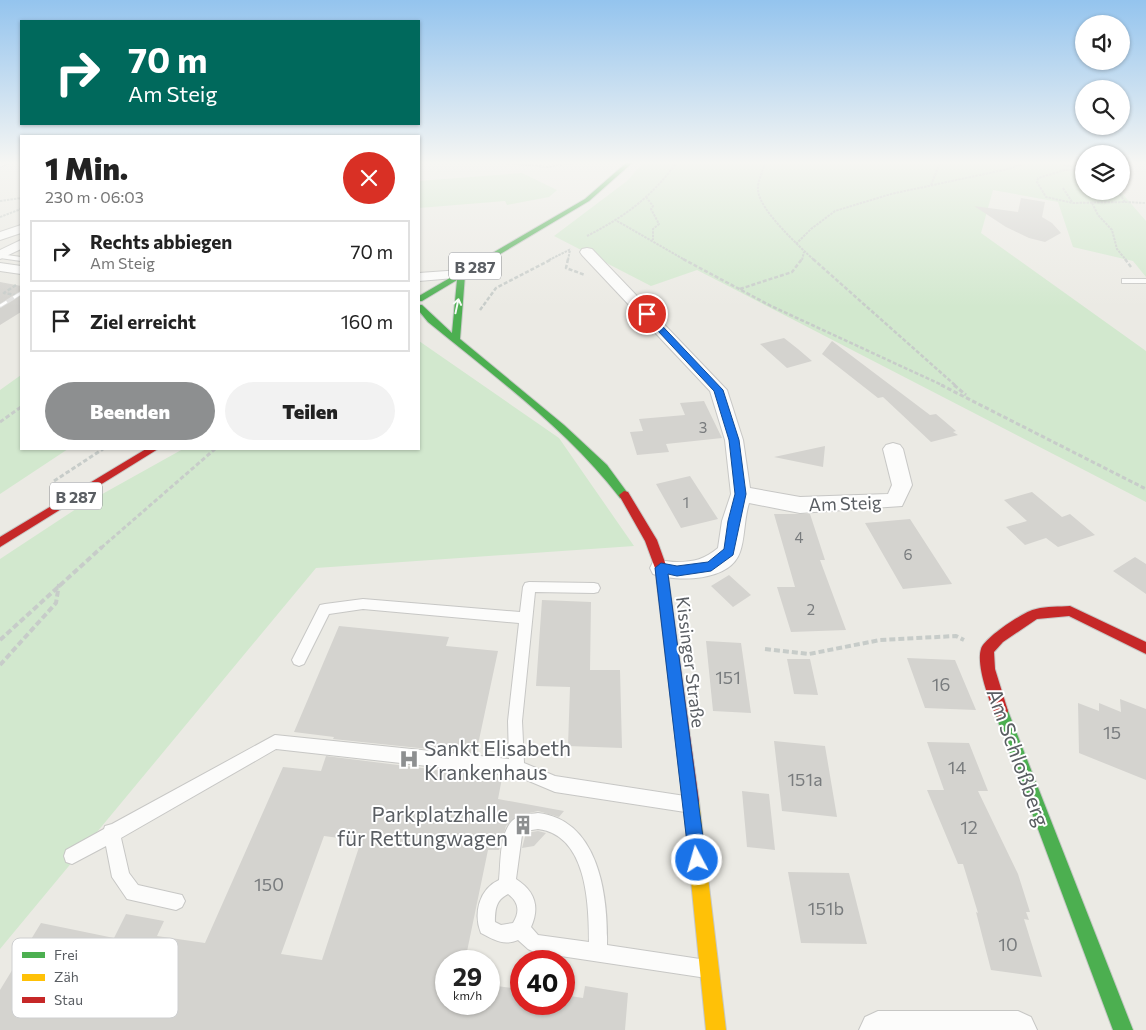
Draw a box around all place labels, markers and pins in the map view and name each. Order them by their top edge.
pin [626,293,668,335]
place label: Sankt Elisabeth Krankenhaus [424,735,571,784]
hospital icon: Sankt Elisabeth Krankenhaus [398,748,420,770]
place label: Parkplatzhalle für Rettungwagen [337,801,508,850]
building icon: Parkplatzhalle für Rettungwagen [512,814,534,836]

